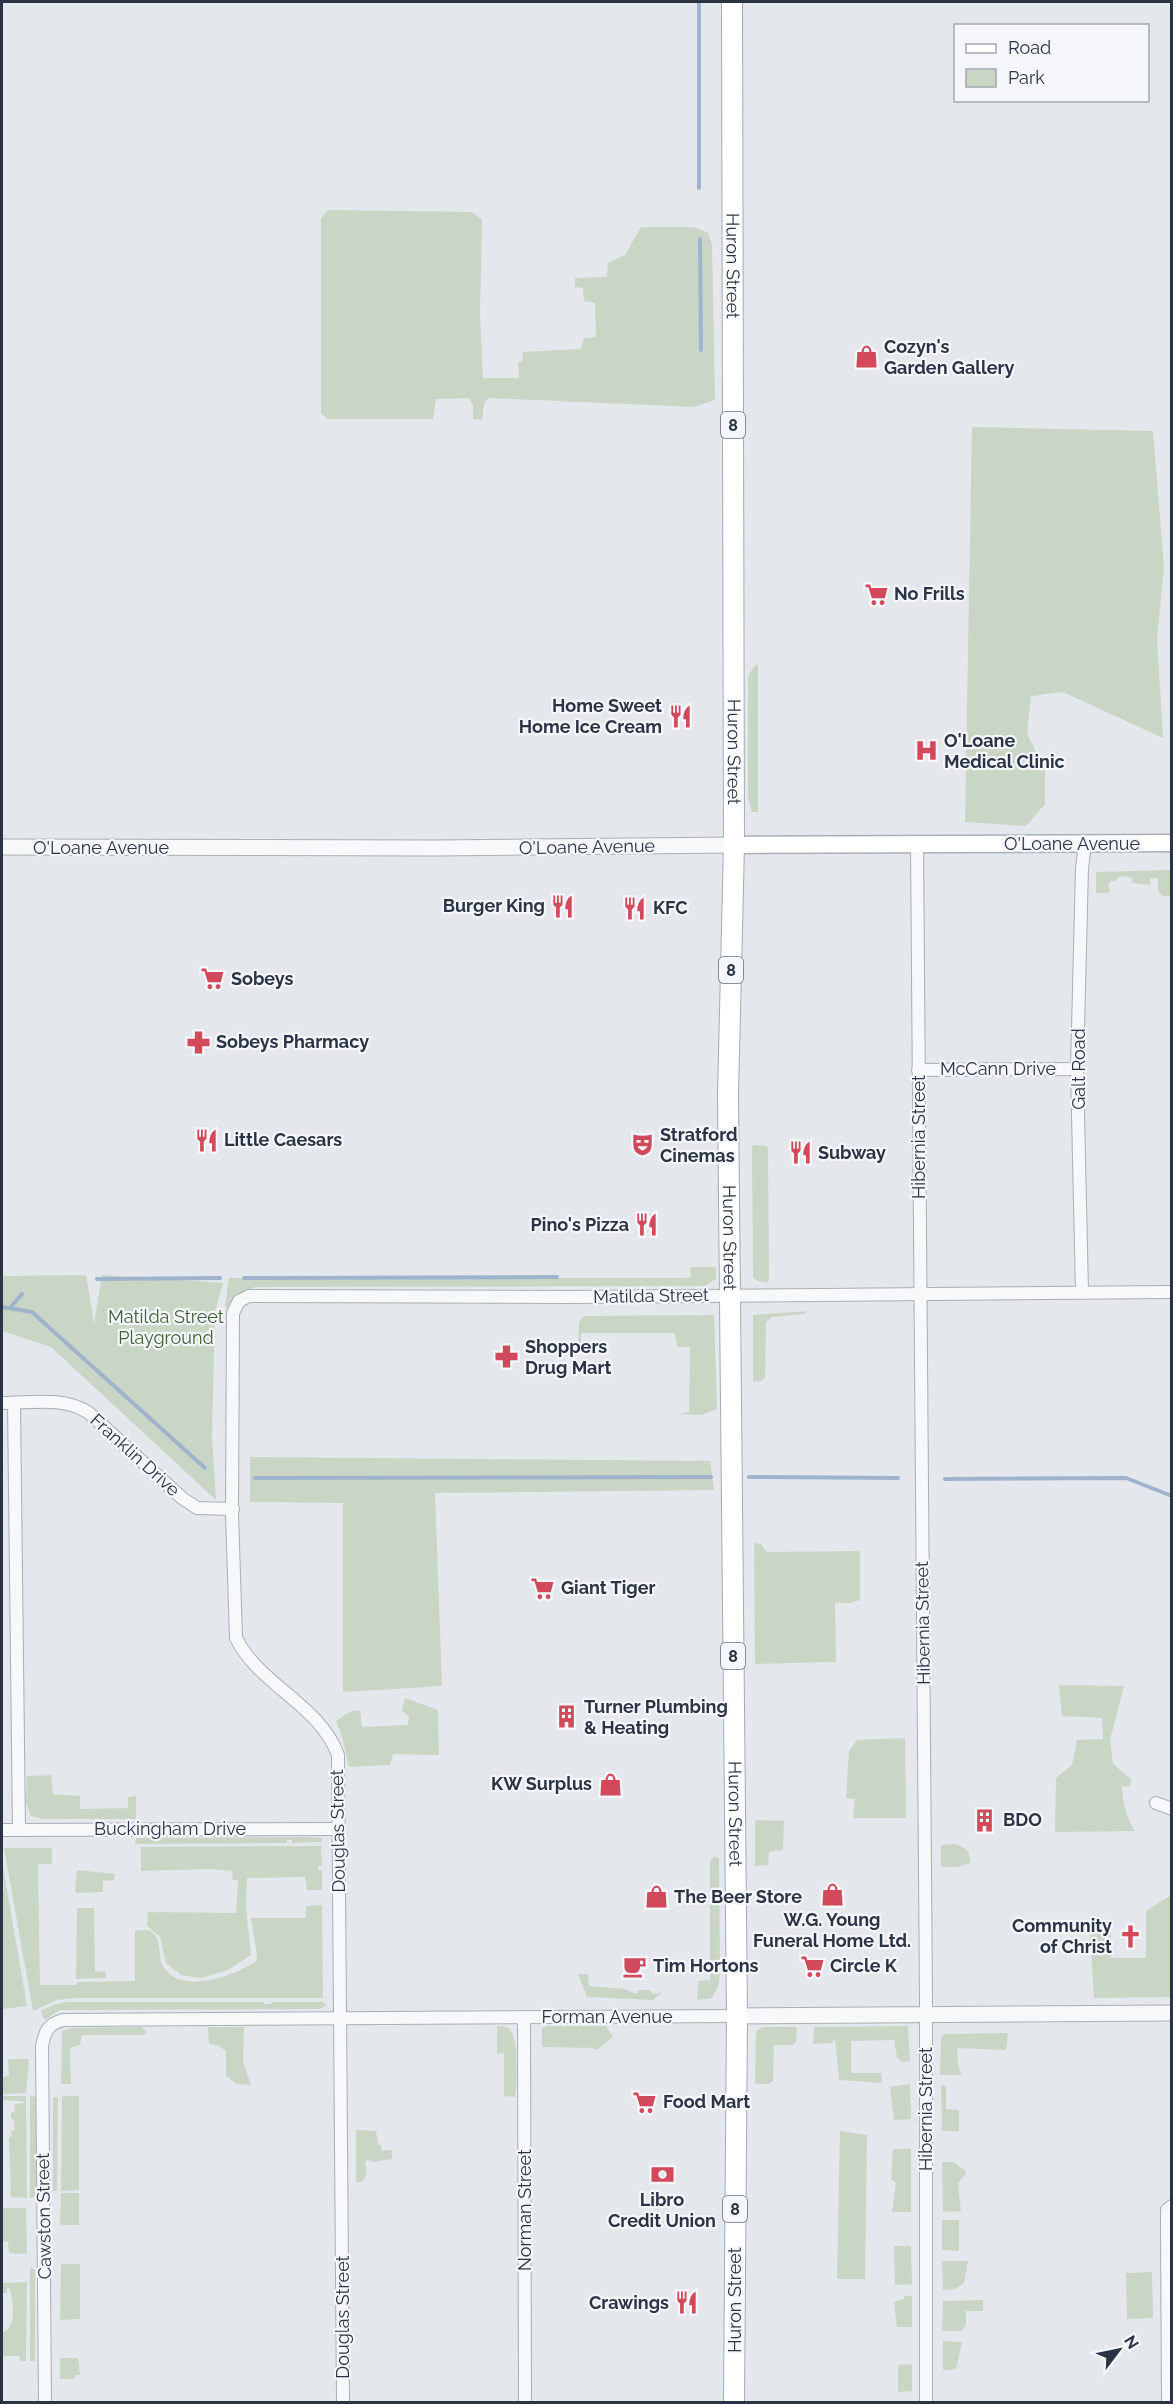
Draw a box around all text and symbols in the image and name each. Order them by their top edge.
legend [954,24,1149,102]
text: Road [1008,37,1051,58]
text: Park [1008,67,1045,88]
street label: Huron Street [723,213,744,319]
place label: Cozyn's Garden Gallery [884,336,1014,378]
shop icon: Cozyn's Garden Gallery [853,344,879,370]
road number: 8 [721,412,745,438]
supermarket icon: No Frills [863,581,889,607]
place label: No Frills [894,583,965,604]
place label: Home Sweet Home Ice Cream [519,695,662,737]
street label: Huron Street [724,699,745,805]
restaurant icon: Home Sweet Home Ice Cream [667,703,693,729]
place label: O'Loane Medical Clinic [944,730,1065,772]
hospital icon: O'Loane Medical Clinic [913,738,939,764]
street label: O'Loane Avenue [1004,833,1140,854]
street label: O'Loane Avenue [519,835,656,858]
street label: O'Loane Avenue [33,837,169,858]
restaurant icon: Burger King [550,893,576,919]
place label: Burger King [443,895,545,916]
restaurant icon: KFC [622,895,648,921]
place label: KFC [653,897,688,918]
road number: 8 [719,957,743,983]
supermarket icon: Sobeys [200,966,226,992]
place label: Sobeys [231,968,293,989]
street label: Galt Road [1068,1028,1089,1110]
pharmacy icon: Sobeys Pharmacy [185,1029,211,1055]
place label: Sobeys Pharmacy [216,1031,369,1052]
street label: McCann Drive [940,1058,1057,1079]
street label: Hibernia Street [908,1075,929,1199]
place label: Stratford Cinemas [660,1124,738,1166]
restaurant icon: Little Caesars [193,1127,219,1153]
place label: Little Caesars [224,1129,342,1150]
theatre icon: Stratford Cinemas [629,1132,655,1158]
restaurant icon: Subway [787,1140,813,1166]
place label: Subway [818,1142,886,1163]
street label: Huron Street [719,1185,741,1291]
restaurant icon: Pino's Pizza [634,1212,660,1238]
place label: Pino's Pizza [531,1214,629,1235]
street label: Matilda Street [593,1284,709,1307]
park label: Matilda Street Playground [108,1306,224,1348]
place label: Shoppers Drug Mart [525,1336,611,1378]
pharmacy icon: Shoppers Drug Mart [494,1344,520,1370]
street label: Franklin Drive [86,1409,185,1500]
street label: Hibernia Street [911,1561,934,1685]
supermarket icon: Giant Tiger [530,1575,556,1601]
place label: Giant Tiger [561,1577,655,1598]
road number: 8 [721,1643,745,1669]
place label: Turner Plumbing & Heating [584,1696,728,1738]
building icon: Turner Plumbing & Heating [553,1704,579,1730]
street label: Huron Street [725,1761,747,1867]
street label: Douglas Street [326,1769,349,1893]
shop icon: KW Surplus [597,1771,623,1797]
place label: KW Surplus [491,1773,592,1794]
building icon: BDO [972,1807,998,1833]
place label: BDO [1003,1809,1042,1830]
street label: Buckingham Drive [94,1818,246,1839]
shop icon: W.G. Young Funeral Home Ltd. [819,1881,845,1907]
shop icon: The Beer Store [643,1884,669,1910]
place label: The Beer Store [674,1886,802,1907]
place label: W.G. Young Funeral Home Ltd. [753,1909,911,1951]
place label: Community of Christ [1012,1915,1112,1957]
church icon: Community of Christ [1117,1923,1143,1949]
cafe icon: Tim Hortons [622,1953,648,1979]
supermarket icon: Circle K [799,1953,825,1979]
place label: Tim Hortons [653,1955,759,1976]
place label: Circle K [830,1955,898,1976]
street label: Forman Avenue [541,2006,673,2027]
street label: Hibernia Street [915,2047,936,2171]
supermarket icon: Food Mart [632,2089,658,2115]
place label: Food Mart [663,2091,750,2112]
street label: Norman Street [514,2149,535,2271]
street label: Cawston Street [32,2153,55,2279]
bank icon: Libro Credit Union [649,2161,675,2187]
place label: Libro Credit Union [608,2189,716,2231]
road number: 8 [723,2196,747,2222]
street label: Huron Street [724,2247,745,2353]
street label: Douglas Street [332,2255,353,2379]
restaurant icon: Crawings [674,2290,700,2316]
place label: Crawings [589,2292,669,2313]
north arrow [1089,2320,1149,2380]
text: N [1120,2332,1143,2353]

